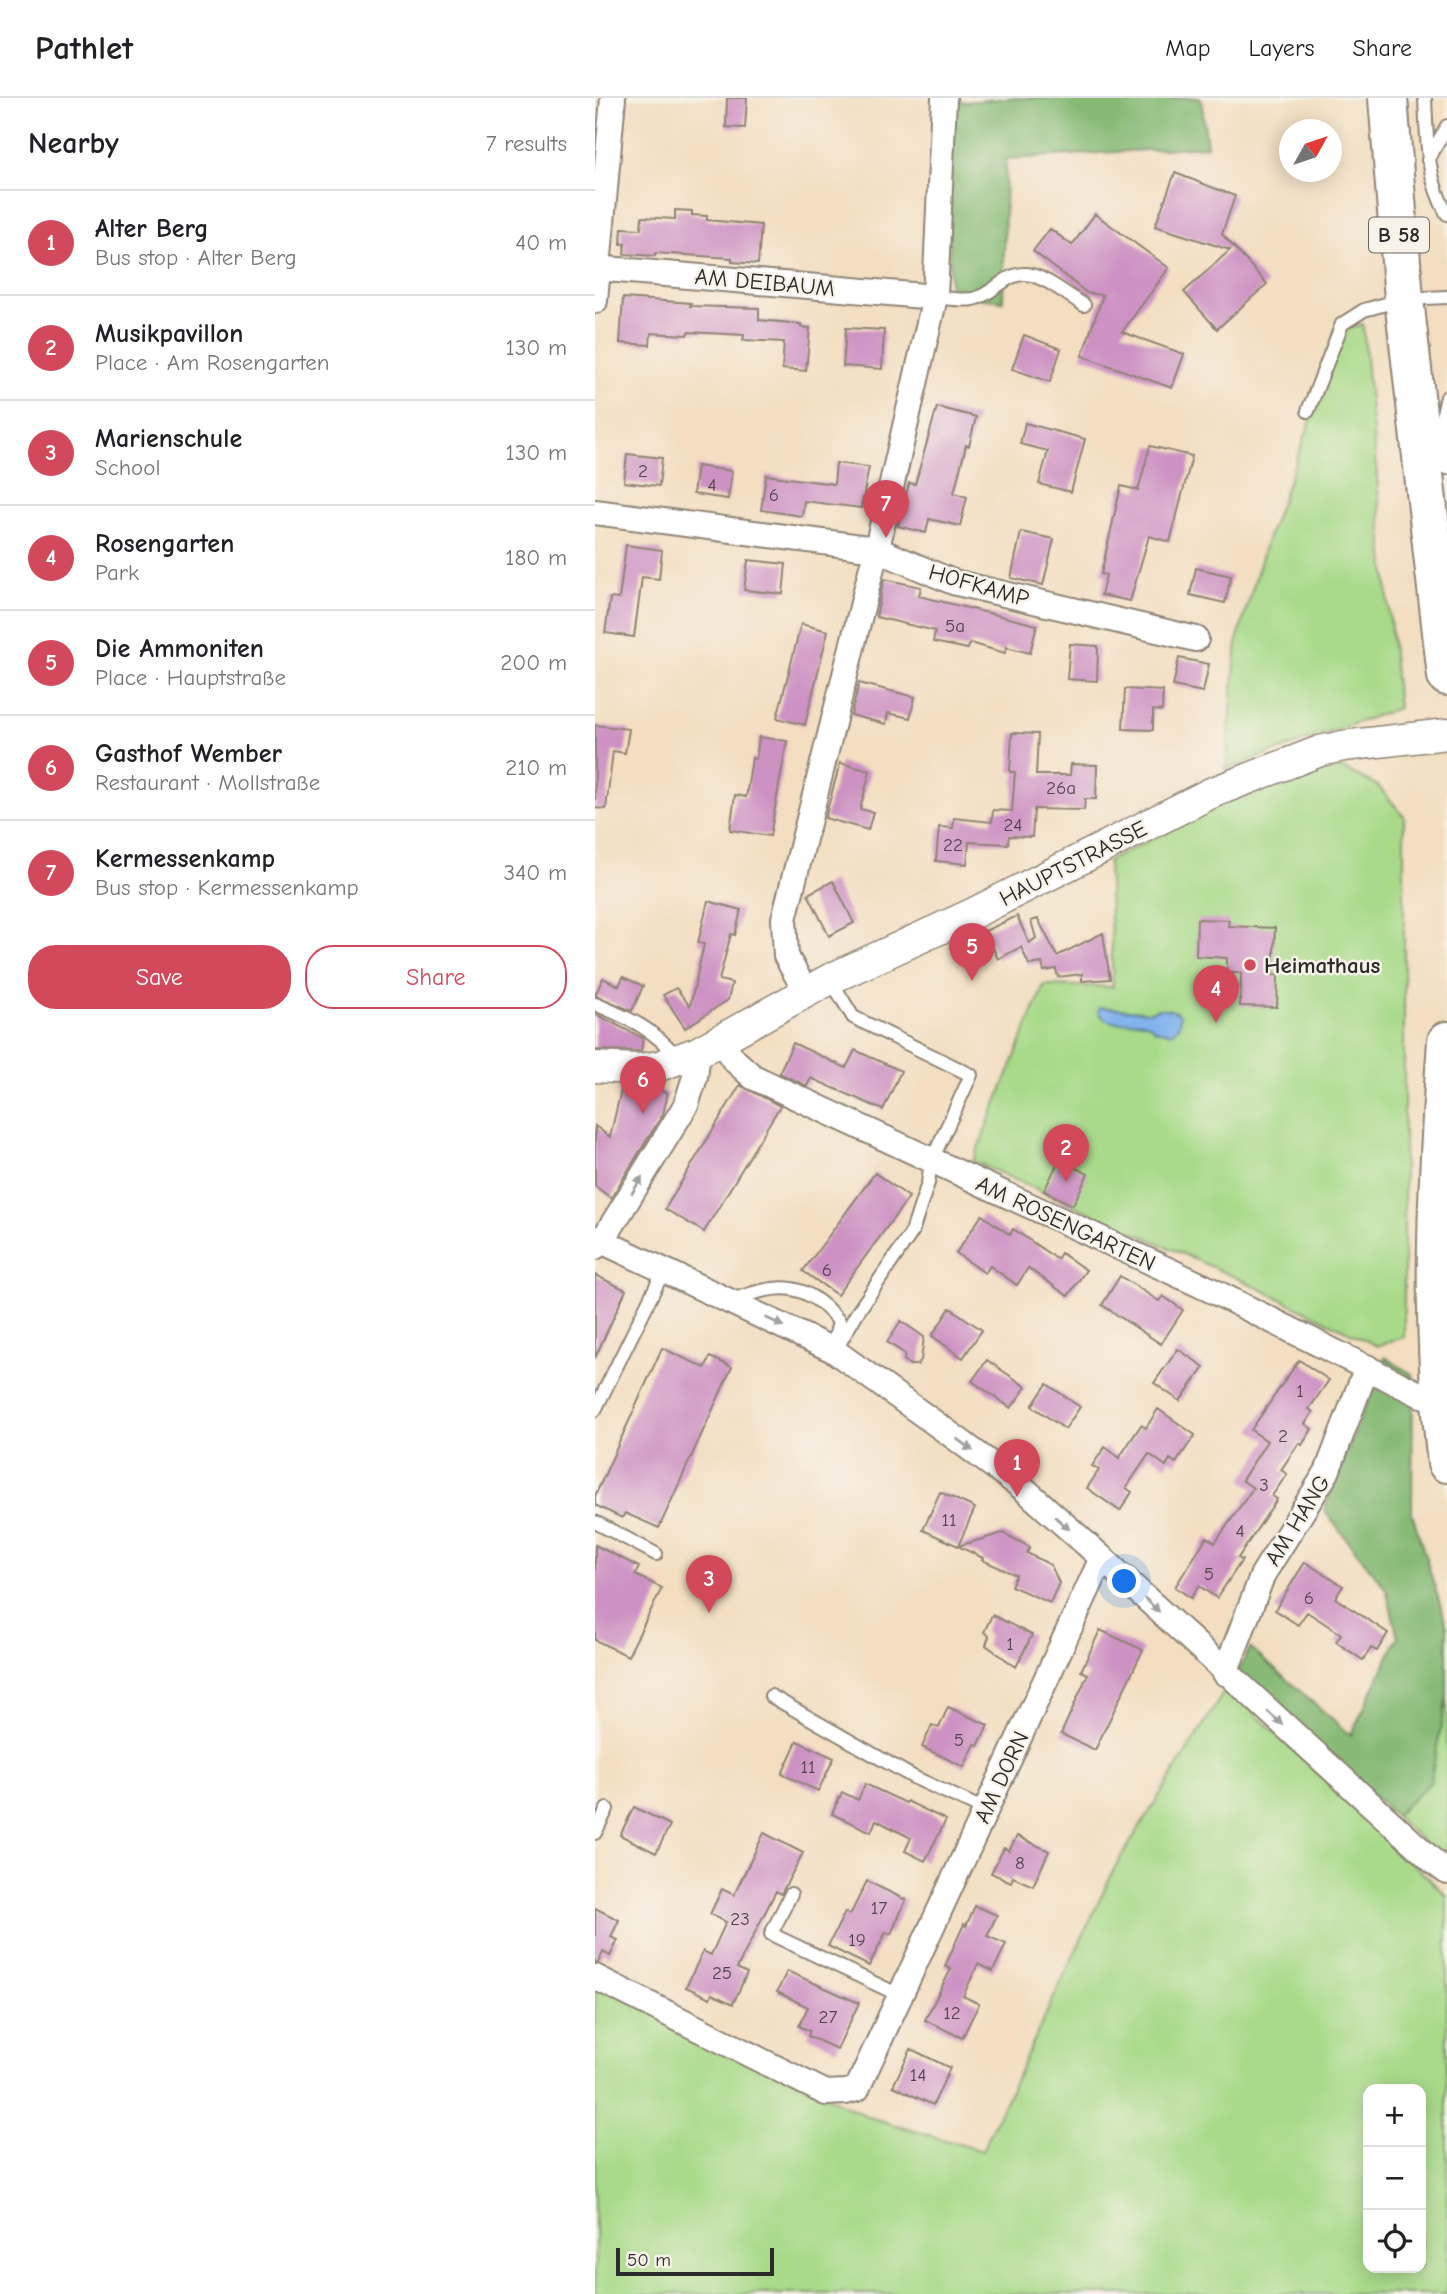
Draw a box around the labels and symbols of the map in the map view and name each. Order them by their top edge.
north arrow [1279,119,1342,182]
road number: B 58 [1369,218,1429,252]
street label: AM DEIBAUM [694,263,836,302]
house number: 2 [638,460,648,482]
house number: 4 [707,474,717,496]
pin: 7 [863,480,909,538]
house number: 6 [769,484,779,506]
street label: HOFKAMP [926,558,1032,613]
house number: 5a [945,615,965,637]
house number: 26a [1046,777,1076,799]
house number: 24 [1003,814,1023,836]
street label: HAUPTSTRASSE [995,815,1152,912]
house number: 22 [943,834,963,856]
pin: 5 [949,923,995,981]
place label: Heimathaus [1264,952,1381,979]
marker: Heimathaus [1242,957,1258,973]
pin: 4 [1193,965,1239,1023]
pin: 6 [620,1056,666,1114]
pin: 2 [1043,1124,1089,1182]
street label: AM ROSENGARTEN [972,1170,1160,1277]
one-way arrow [631,1175,644,1194]
house number: 6 [822,1259,832,1281]
one-way arrow [765,1317,785,1328]
house number: 1 [1296,1380,1304,1402]
house number: 2 [1278,1425,1288,1447]
one-way arrow [956,1438,975,1452]
pin: 1 [994,1439,1040,1497]
street label: AM HANG [1259,1470,1336,1571]
house number: 3 [1259,1474,1269,1496]
house number: 11 [941,1509,957,1531]
one-way arrow [1053,1515,1071,1531]
house number: 4 [1235,1520,1245,1542]
pin: 3 [686,1555,732,1613]
house number: 5 [1204,1563,1214,1585]
your location [1107,1564,1141,1598]
house number: 6 [1304,1587,1314,1609]
one-way arrow [1143,1596,1160,1613]
house number: 1 [1006,1633,1014,1655]
one-way arrow [1266,1710,1283,1726]
street label: AM DORN [968,1727,1034,1828]
house number: 5 [954,1729,964,1751]
house number: 11 [800,1756,816,1778]
house number: 8 [1015,1852,1025,1874]
house number: 17 [871,1897,887,1919]
house number: 23 [730,1908,750,1930]
house number: 19 [848,1929,866,1951]
house number: 25 [712,1962,732,1984]
house number: 12 [943,2002,961,2024]
house number: 27 [819,2006,837,2028]
house number: 14 [910,2064,926,2086]
scale bar [616,2245,773,2277]

